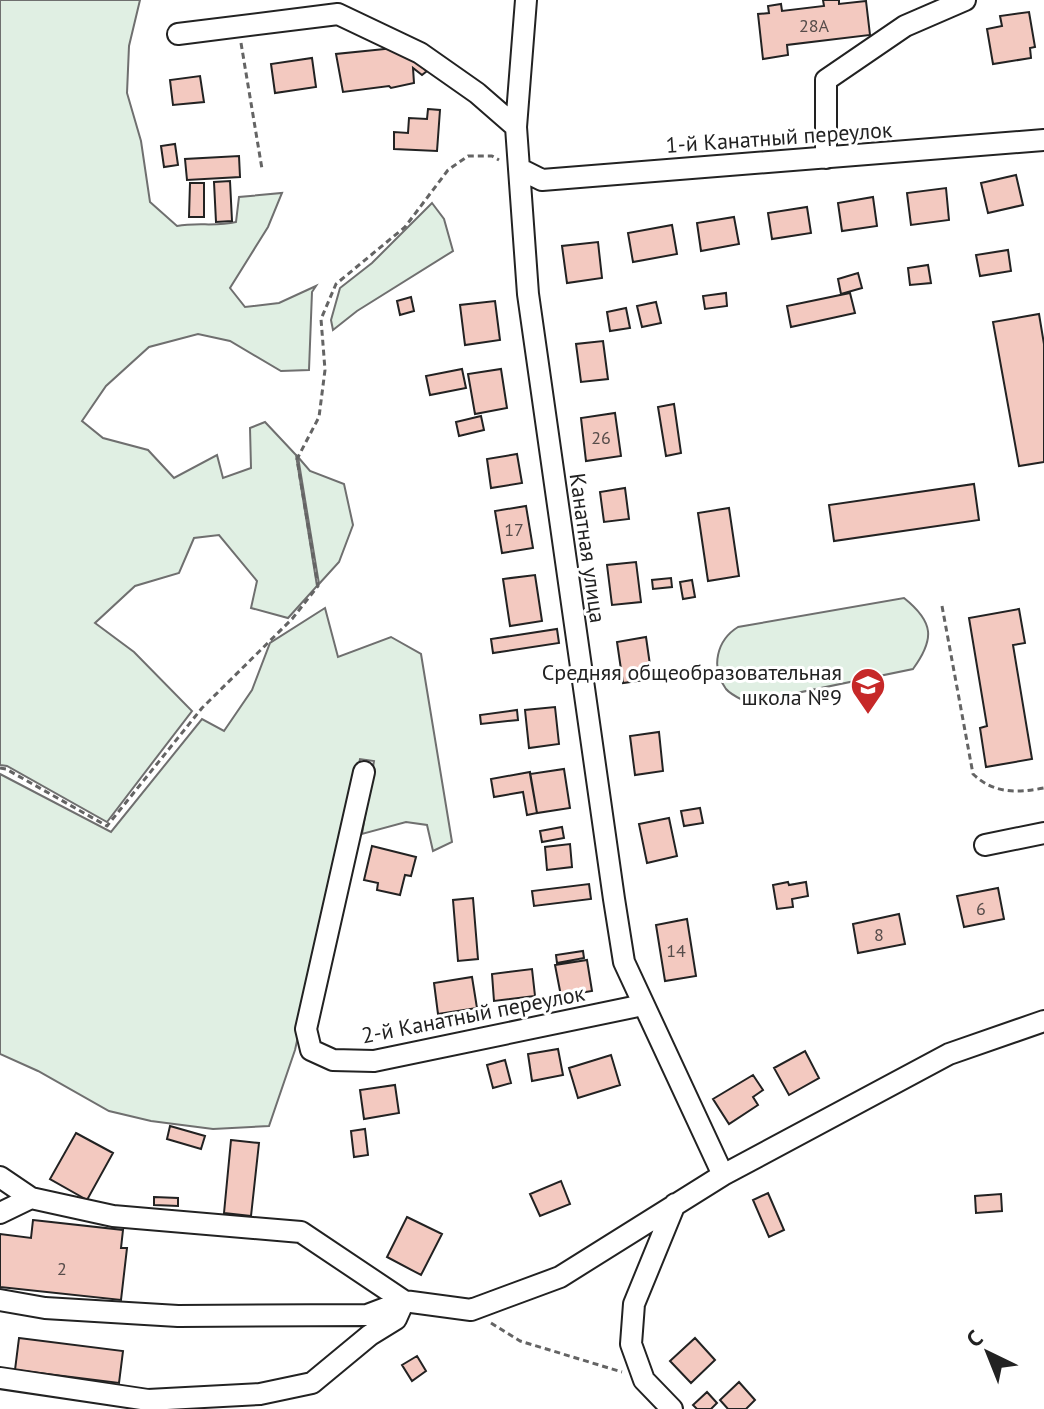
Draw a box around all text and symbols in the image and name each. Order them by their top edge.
house number: 28А [799,14,830,37]
street label: 1-й Канатный переулок [665,115,894,159]
house number: 26 [591,426,611,449]
street label: Канатная улица [564,471,612,625]
house number: 17 [504,518,524,541]
place label: Средняя общеобразовательная школа №9 [542,658,842,711]
school or university icon: Средняя общеобразовательная школа №9 [849,666,887,716]
house number: 6 [976,897,986,920]
house number: 8 [874,923,884,946]
house number: 14 [666,939,686,962]
street label: 2-й Канатный переулок [359,979,588,1049]
house number: 2 [57,1257,67,1280]
north arrow [948,1313,1028,1393]
text: С [960,1324,988,1353]

